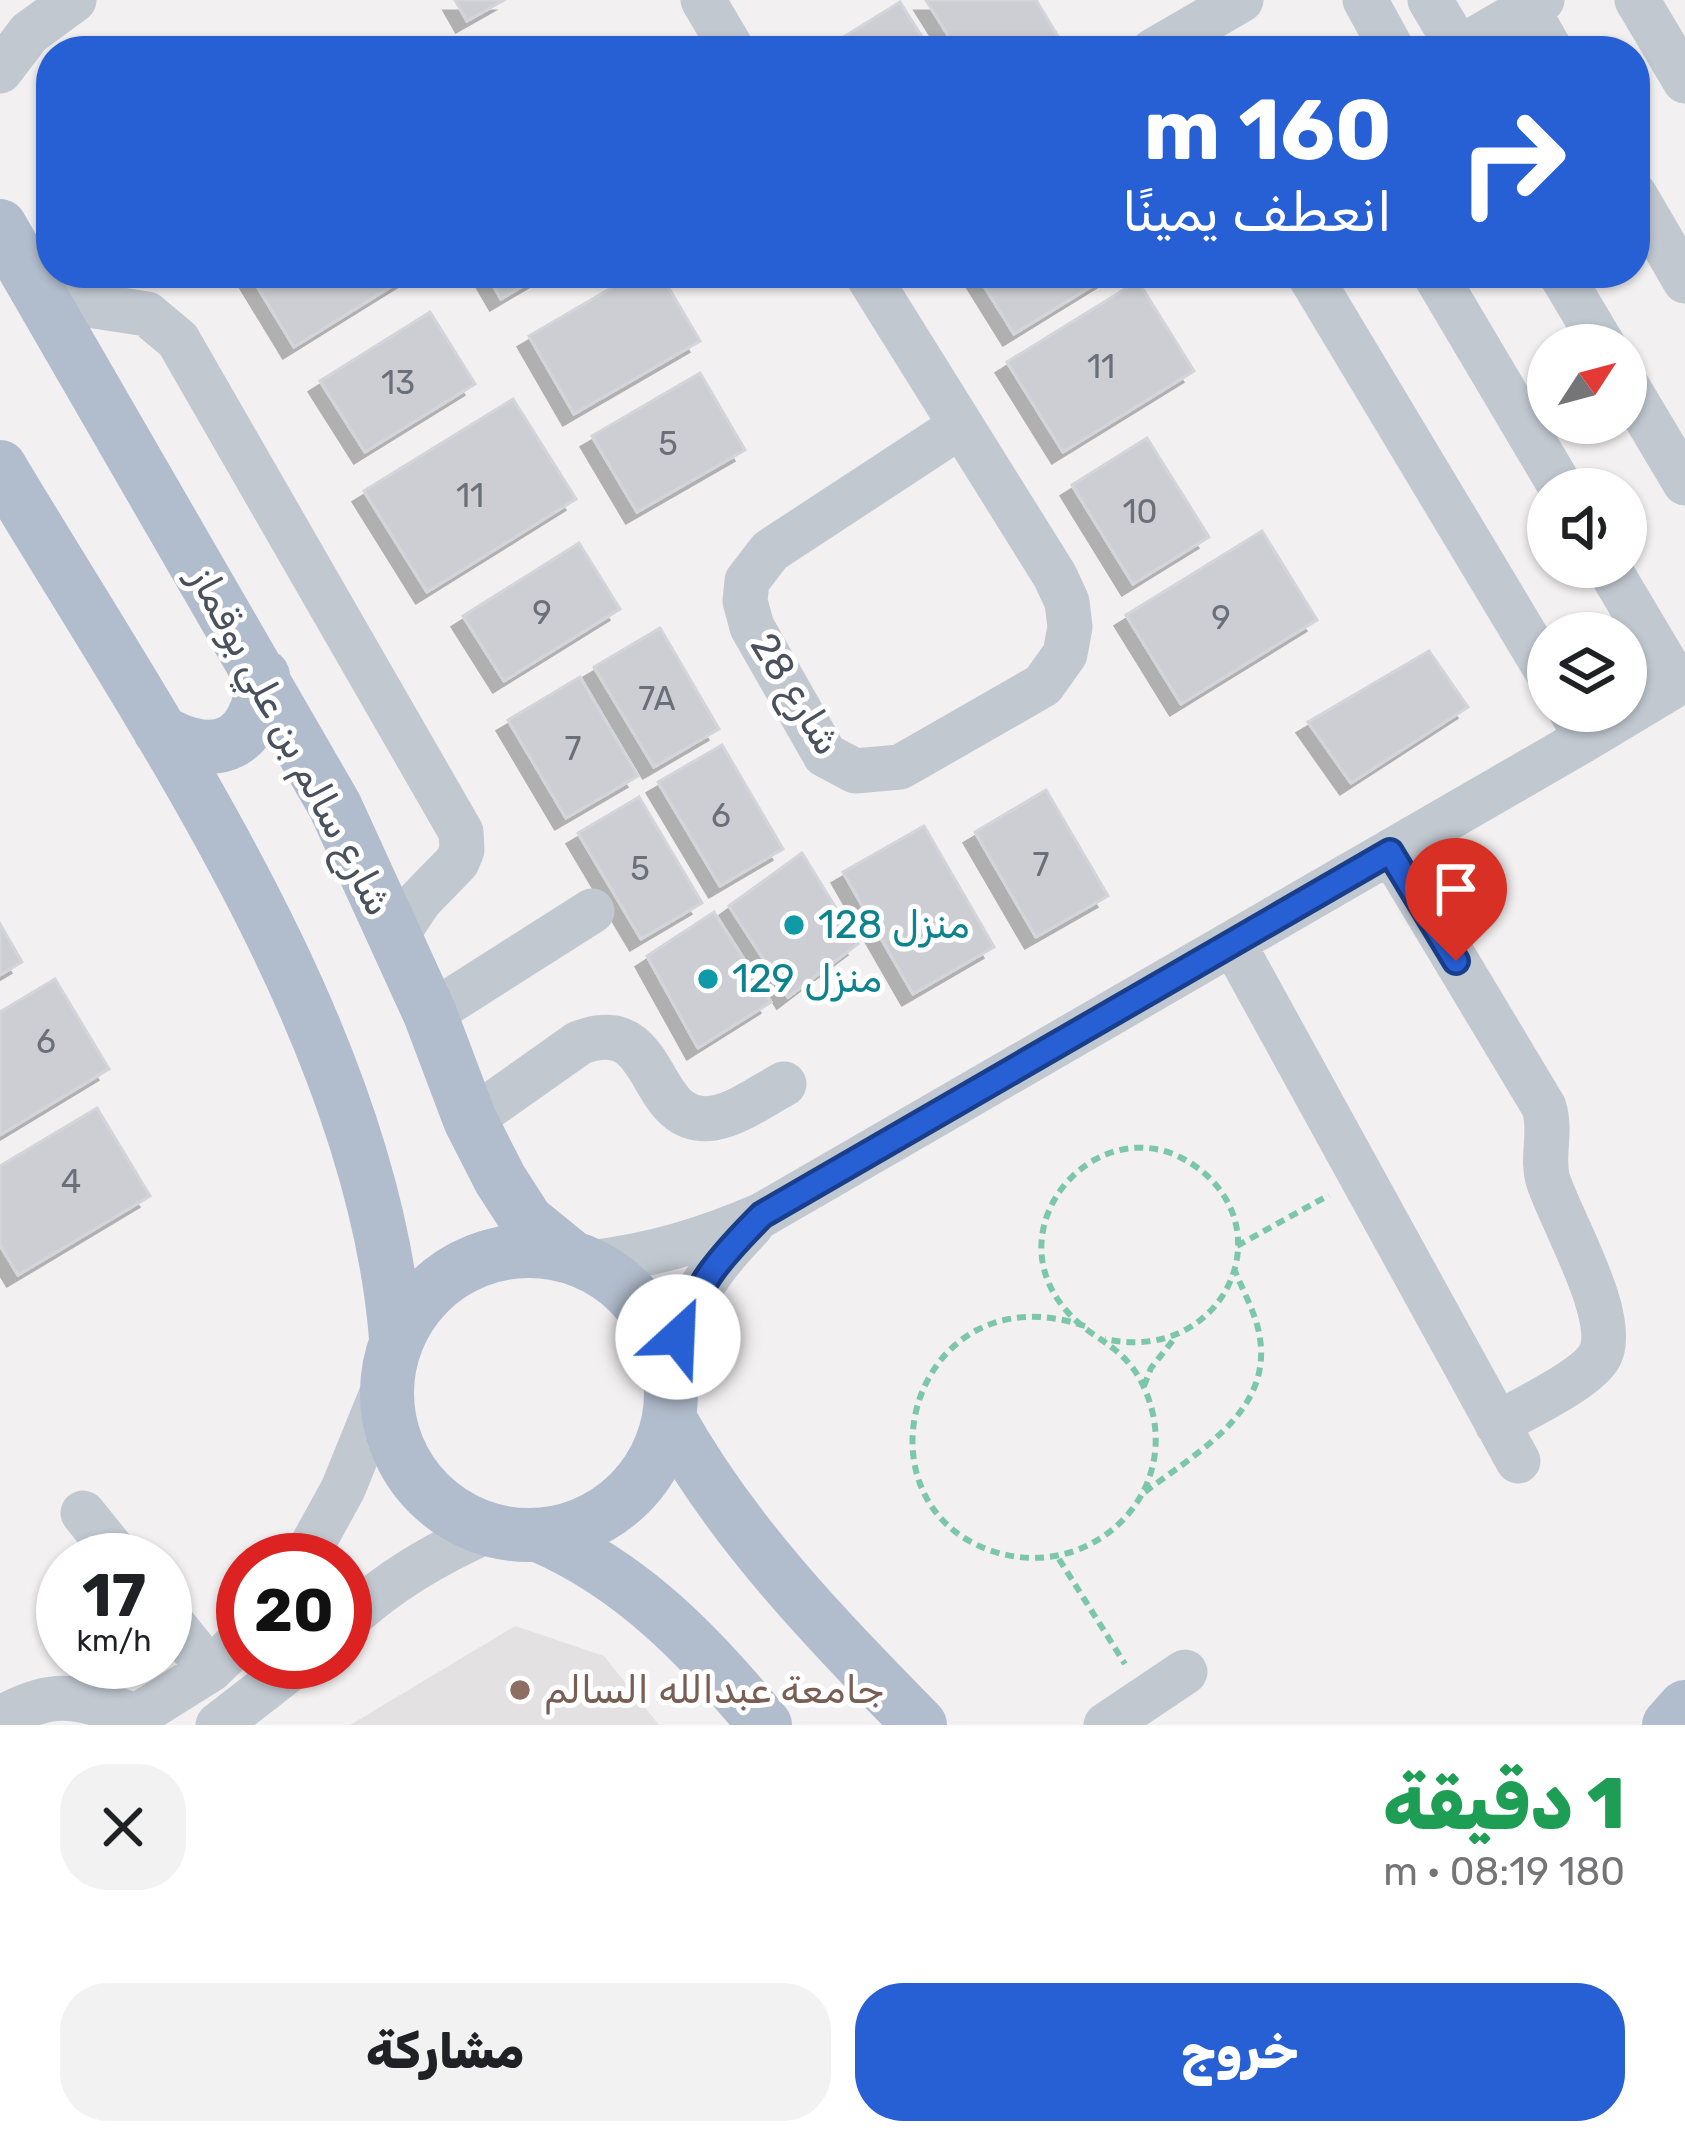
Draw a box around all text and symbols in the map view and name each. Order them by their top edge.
text: 160 m [1144,80,1392,180]
icon: right [1434,84,1590,240]
text: انعطف يمينًا [1122,181,1392,245]
north arrow [1527,324,1647,444]
map controls [1527,324,1647,732]
house number: 11 [1087,347,1115,386]
house number: 13 [381,363,415,402]
house number: 5 [658,424,678,463]
button: sound [1527,468,1647,588]
house number: 11 [456,476,484,515]
house number: 10 [1122,492,1158,531]
street label: شارع سالم بن علي بوقماز [173,557,403,926]
house number: 9 [532,593,552,632]
house number: 9 [1211,598,1231,637]
button: layers [1527,612,1647,732]
street label: شارع 28 [737,625,851,766]
house number: 7A [638,679,676,718]
house number: 7 [565,729,582,768]
house number: 6 [711,796,731,835]
pin [1405,838,1507,961]
house number: 7 [1033,845,1050,884]
house number: 5 [630,849,650,888]
icon: arrive [1423,856,1489,922]
place label: منزل 128 [818,902,970,948]
marker: منزل 128 [781,912,807,938]
place label: منزل 129 [732,956,882,1002]
marker: منزل 129 [695,966,721,992]
house number: 6 [36,1022,56,1061]
house number: 4 [61,1162,81,1201]
position arrow [615,1274,741,1400]
speed limit sign: 20 [216,1533,372,1689]
text: 17 [82,1560,146,1631]
text: km/h [77,1623,151,1659]
place label: جامعة عبدالله السالم [544,1667,884,1715]
marker: جامعة عبدالله السالم [507,1677,533,1703]
text: 1 دقيقة [1383,1761,1625,1846]
button: close [60,1764,186,1890]
text: 180 m · 08:19 [1383,1849,1625,1895]
button: مشاركة [60,1983,831,2121]
button: خروج [855,1983,1625,2121]

